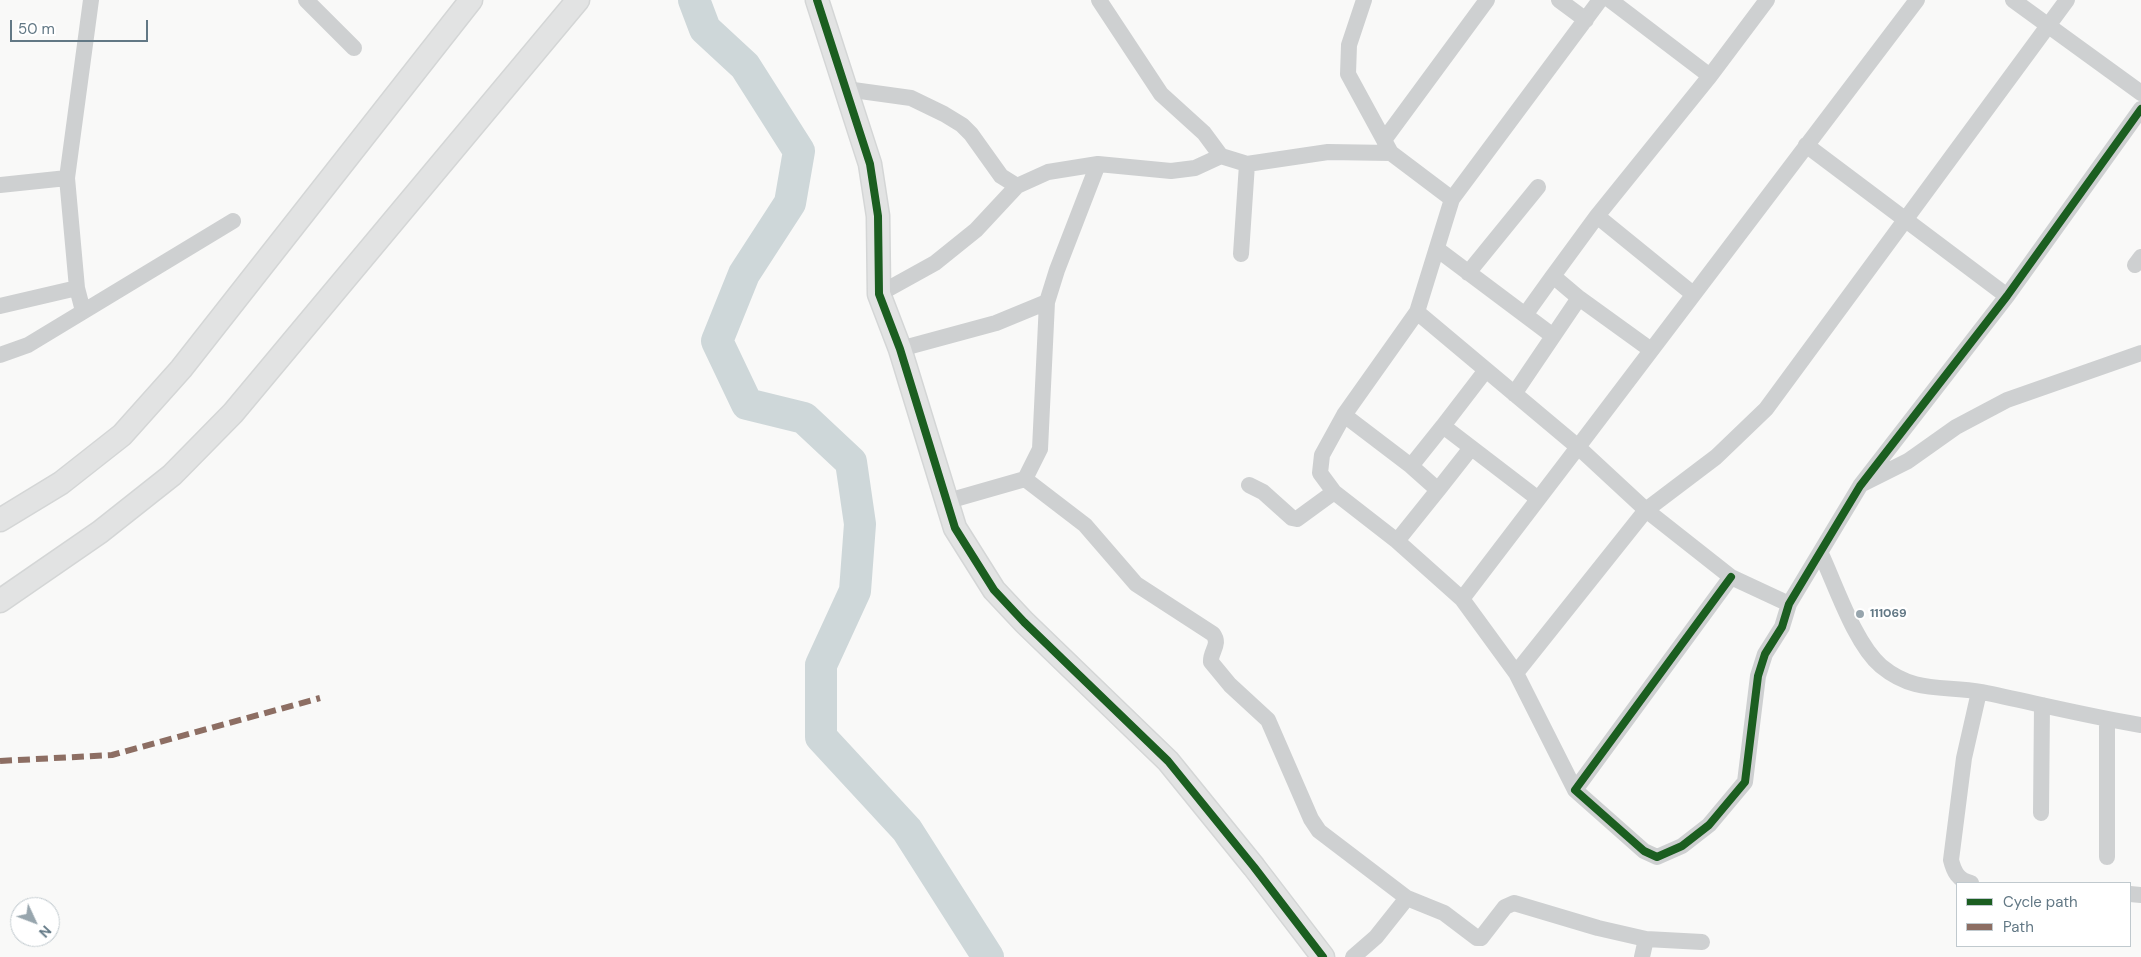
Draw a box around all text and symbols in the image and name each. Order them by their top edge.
scale bar [12,10,150,42]
text: 50 m [18,19,55,39]
place label: 111069 [1870,607,1907,621]
marker: 111069 [1854,608,1866,620]
legend [1956,882,2131,947]
text: Cycle path [2003,892,2078,912]
north arrow [10,897,60,947]
text: Path [2003,917,2034,937]
text: N [35,922,55,941]

